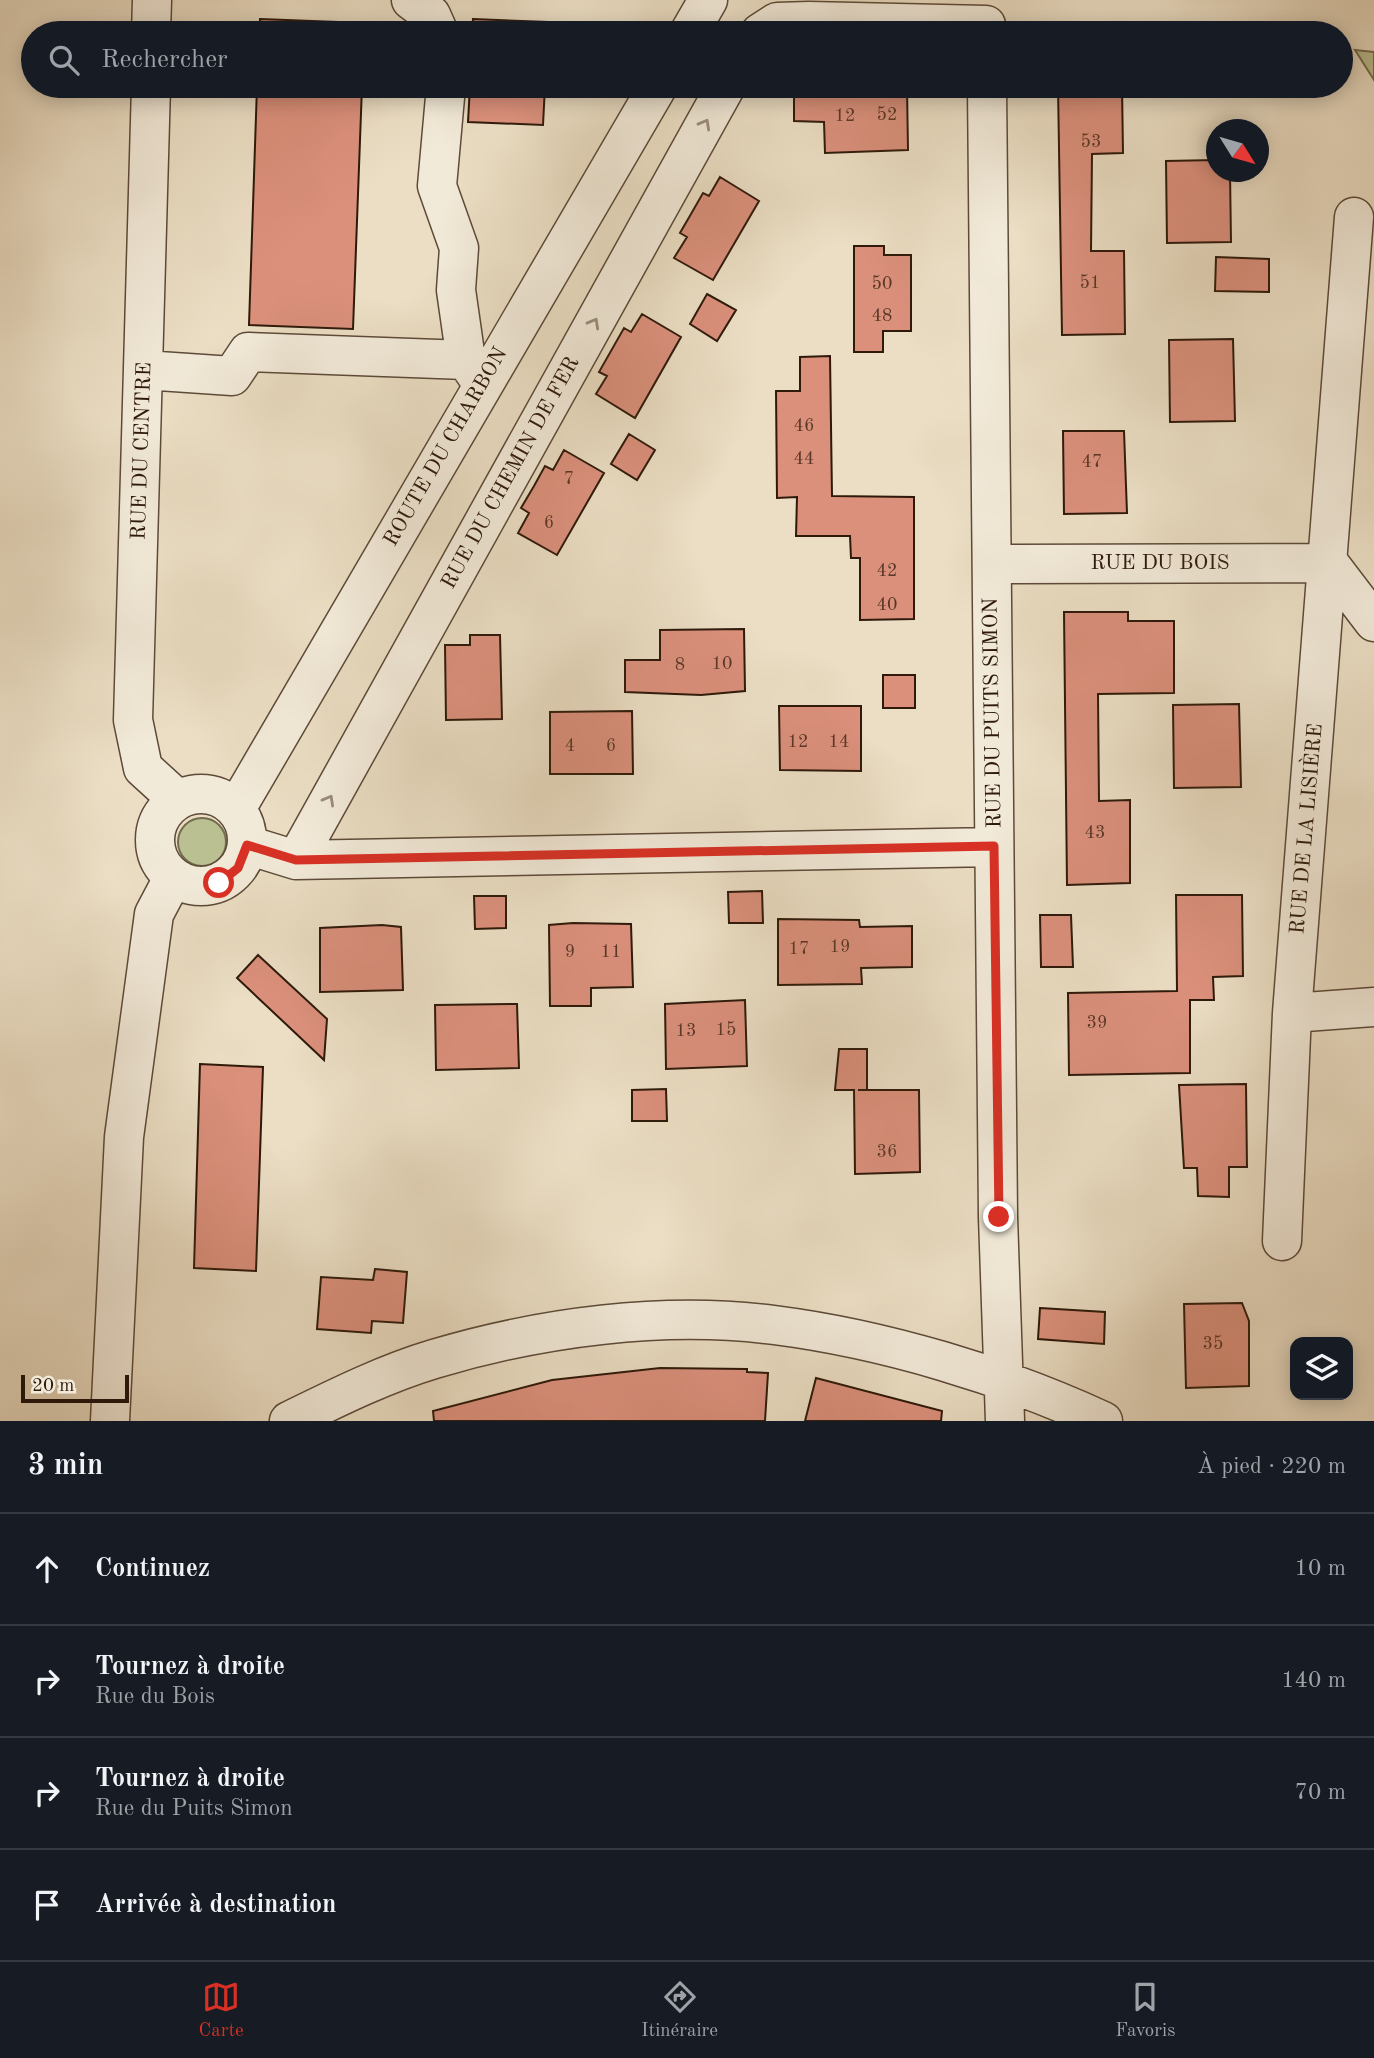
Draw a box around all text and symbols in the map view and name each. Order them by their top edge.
search box [21,21,1353,98]
icon: search [45,41,83,79]
text: Rechercher [101,47,228,73]
house number: 52 [877,106,897,124]
house number: 12 [835,107,855,125]
one-way arrow [697,118,710,131]
north arrow [1206,119,1269,182]
house number: 53 [1081,133,1101,151]
house number: 51 [1080,274,1100,292]
house number: 50 [872,275,892,293]
house number: 48 [872,307,892,325]
one-way arrow [586,317,599,330]
street label: ROUTE DU CHARBON [380,344,512,550]
street label: RUE DU CHEMIN DE FER [438,353,584,593]
street label: RUE DU CENTRE [128,362,156,540]
house number: 46 [794,417,814,435]
house number: 44 [794,450,814,468]
house number: 47 [1082,453,1102,471]
house number: 7 [564,470,574,488]
house number: 6 [544,514,554,532]
street label: RUE DU BOIS [1090,553,1230,574]
house number: 42 [877,562,897,580]
house number: 40 [877,596,897,614]
street label: RUE DU PUITS SIMON [980,597,1006,829]
house number: 10 [712,655,732,673]
house number: 8 [675,656,685,674]
street label: RUE DE LA LISIÈRE [1283,722,1327,935]
house number: 12 [788,733,808,751]
house number: 14 [829,733,849,751]
house number: 4 [565,737,575,755]
house number: 6 [606,737,616,755]
one-way arrow [321,794,334,807]
house number: 43 [1085,824,1105,842]
route start [203,867,234,898]
house number: 19 [830,938,850,956]
house number: 17 [789,940,809,958]
house number: 9 [565,943,575,961]
house number: 11 [601,943,621,961]
house number: 39 [1087,1014,1107,1032]
house number: 15 [716,1021,736,1039]
house number: 13 [676,1022,696,1040]
house number: 36 [877,1143,897,1161]
route end [983,1201,1014,1232]
house number: 35 [1203,1335,1223,1353]
map controls [1290,1337,1353,1400]
button: layers [1290,1337,1353,1400]
scale bar [21,1372,130,1404]
text: 20 m [32,1377,74,1396]
text: 3 min [28,1451,103,1481]
text: À pied · 220 m [1197,1455,1346,1478]
icon: ahead [28,1550,66,1588]
text: Continuez [95,1556,210,1582]
text: 10 m [1295,1557,1346,1580]
text: Tournez à droite [95,1654,285,1680]
icon: right [28,1662,66,1700]
text: 140 m [1281,1669,1346,1692]
text: Rue du Bois [95,1685,215,1708]
text: Tournez à droite [95,1766,285,1792]
icon: right [28,1774,66,1812]
text: 70 m [1295,1781,1346,1804]
text: Rue du Puits Simon [95,1797,293,1820]
icon: arrive [28,1886,66,1924]
text: Arrivée à destination [95,1892,337,1918]
tab: Carte [199,1978,244,2043]
tab: Itinéraire [641,1978,718,2043]
tab: Favoris [1115,1978,1175,2043]

